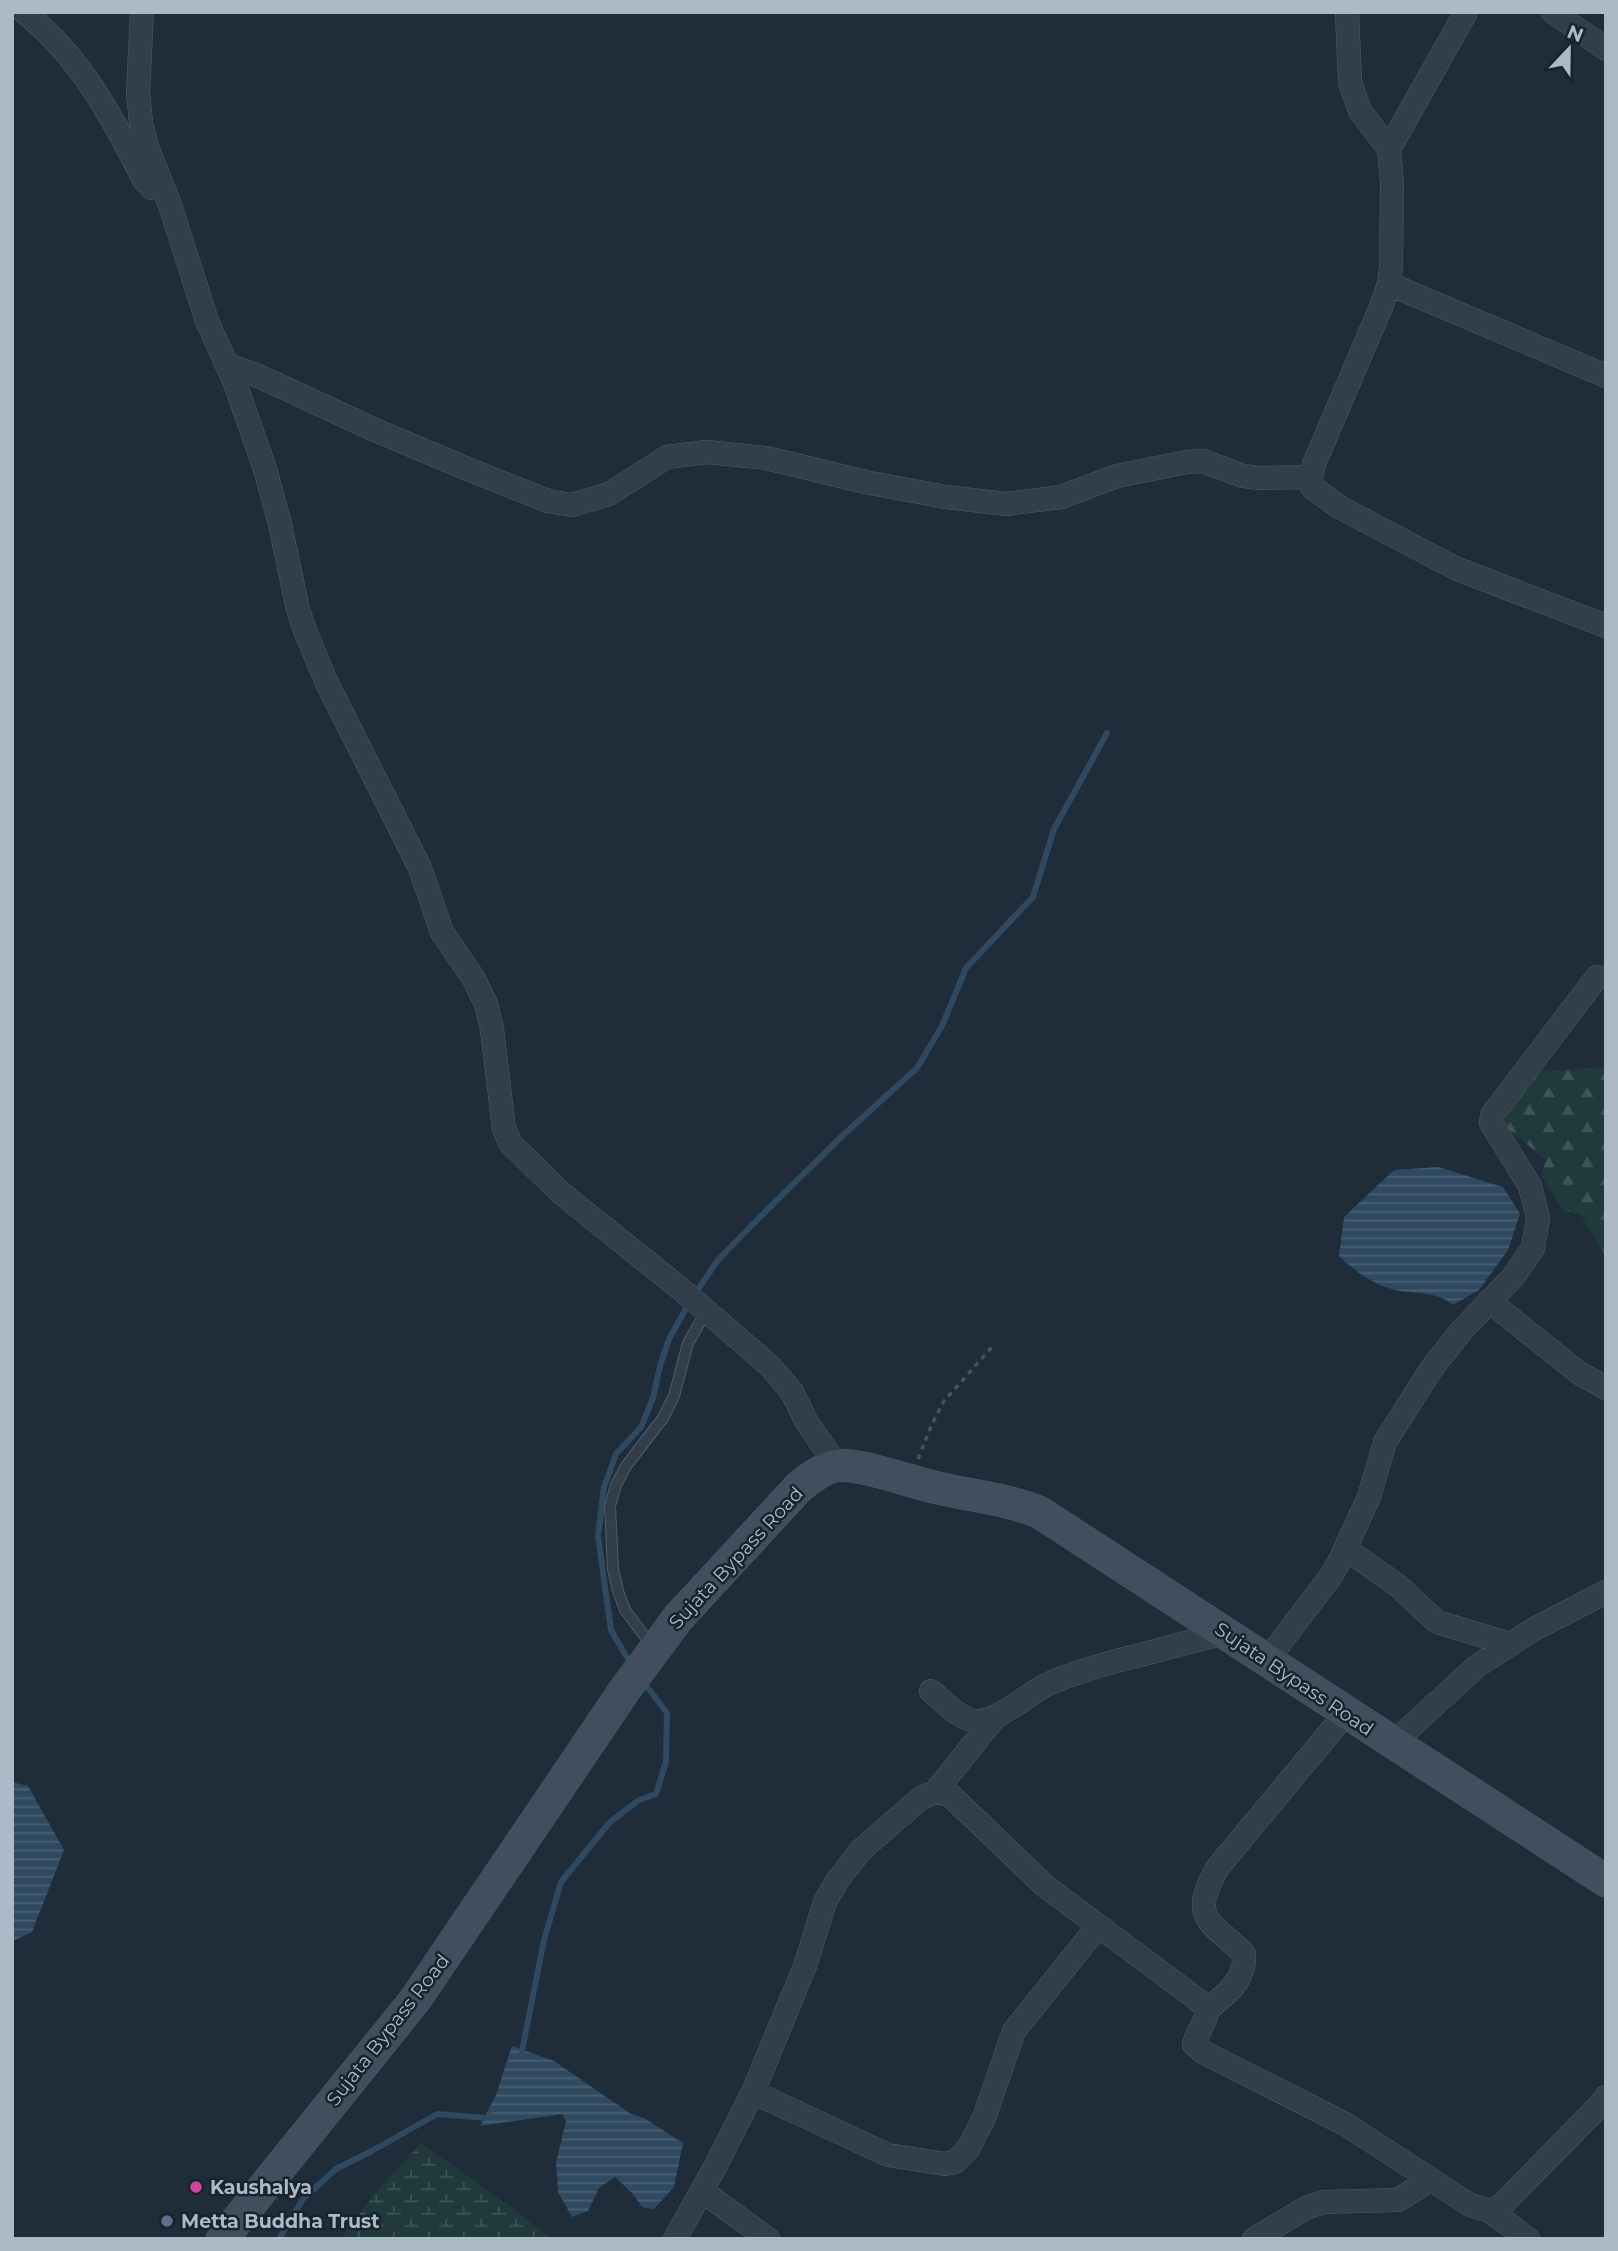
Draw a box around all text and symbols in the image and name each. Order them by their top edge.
north arrow [1534,14,1604,84]
text: N [1564,20,1587,47]
street label: Sujata Bypass Road [664,1482,808,1634]
street label: Sujata Bypass Road [1210,1617,1378,1741]
street label: Sujata Bypass Road [322,1950,454,2110]
place label: Kaushalya [210,2176,312,2199]
marker: Kaushalya [188,2179,204,2195]
place label: Metta Buddha Trust [181,2210,379,2233]
marker: Metta Buddha Trust [159,2213,175,2229]

